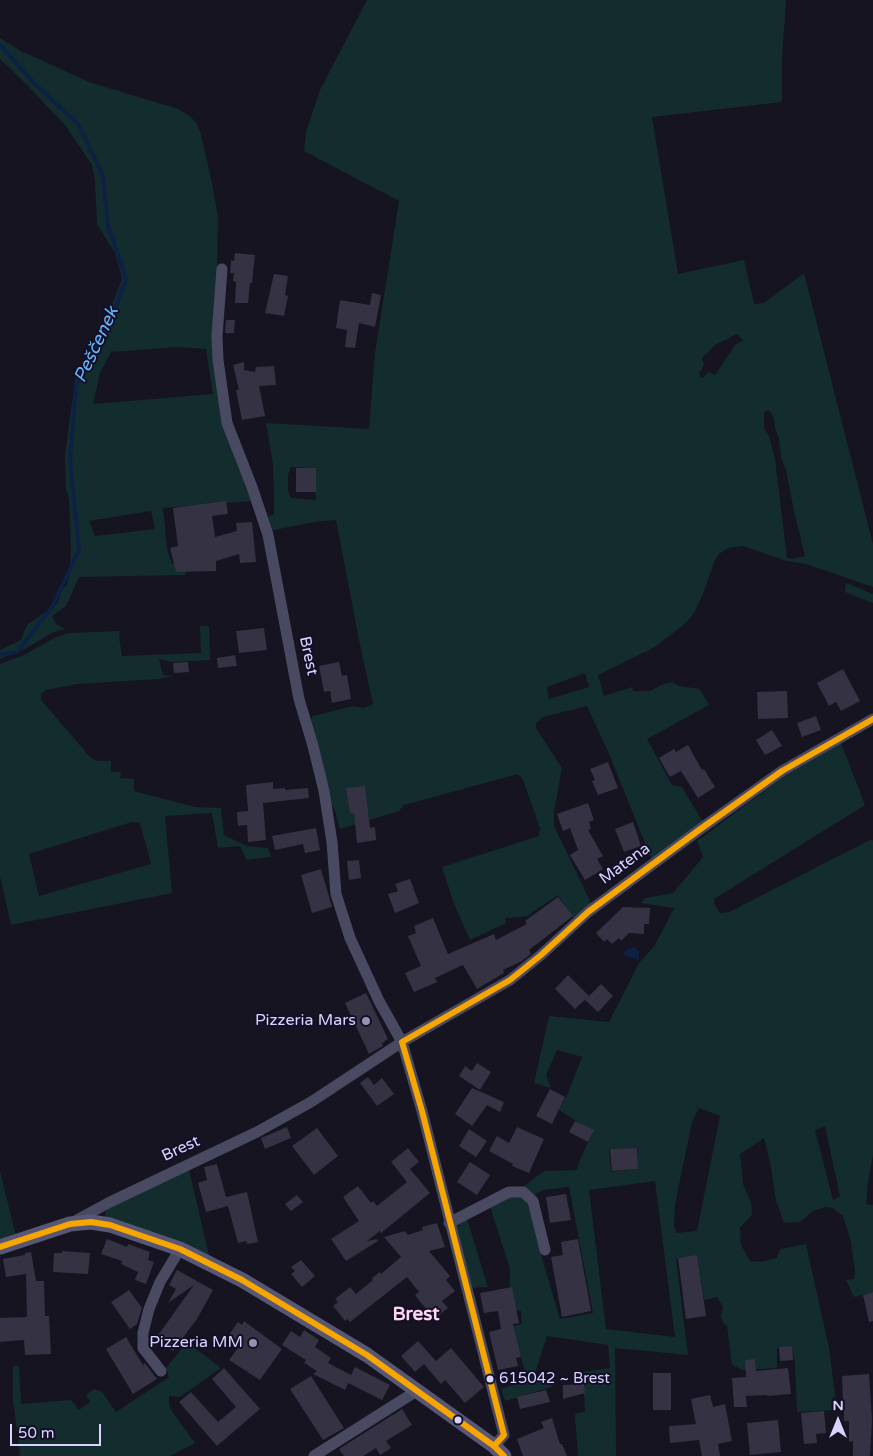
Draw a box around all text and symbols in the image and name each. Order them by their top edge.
water label: Peščenek [70,304,124,386]
street label: Brest [294,635,322,677]
street label: Matena [596,839,654,889]
place label: Pizzeria Mars [255,1011,356,1031]
marker: Pizzeria Mars [360,1015,372,1027]
street label: Brest [159,1132,203,1166]
district label: Brest [392,1304,440,1326]
place label: Pizzeria MM [149,1333,243,1353]
marker: Pizzeria MM [247,1337,259,1349]
place label: 615042 ~ Brest [499,1370,610,1388]
marker: 615042 ~ Brest [485,1374,495,1384]
north arrow [813,1396,863,1446]
text: N [832,1397,844,1414]
scale bar [12,1414,104,1446]
unlabelled marker [453,1415,463,1425]
text: 50 m [18,1424,55,1442]

